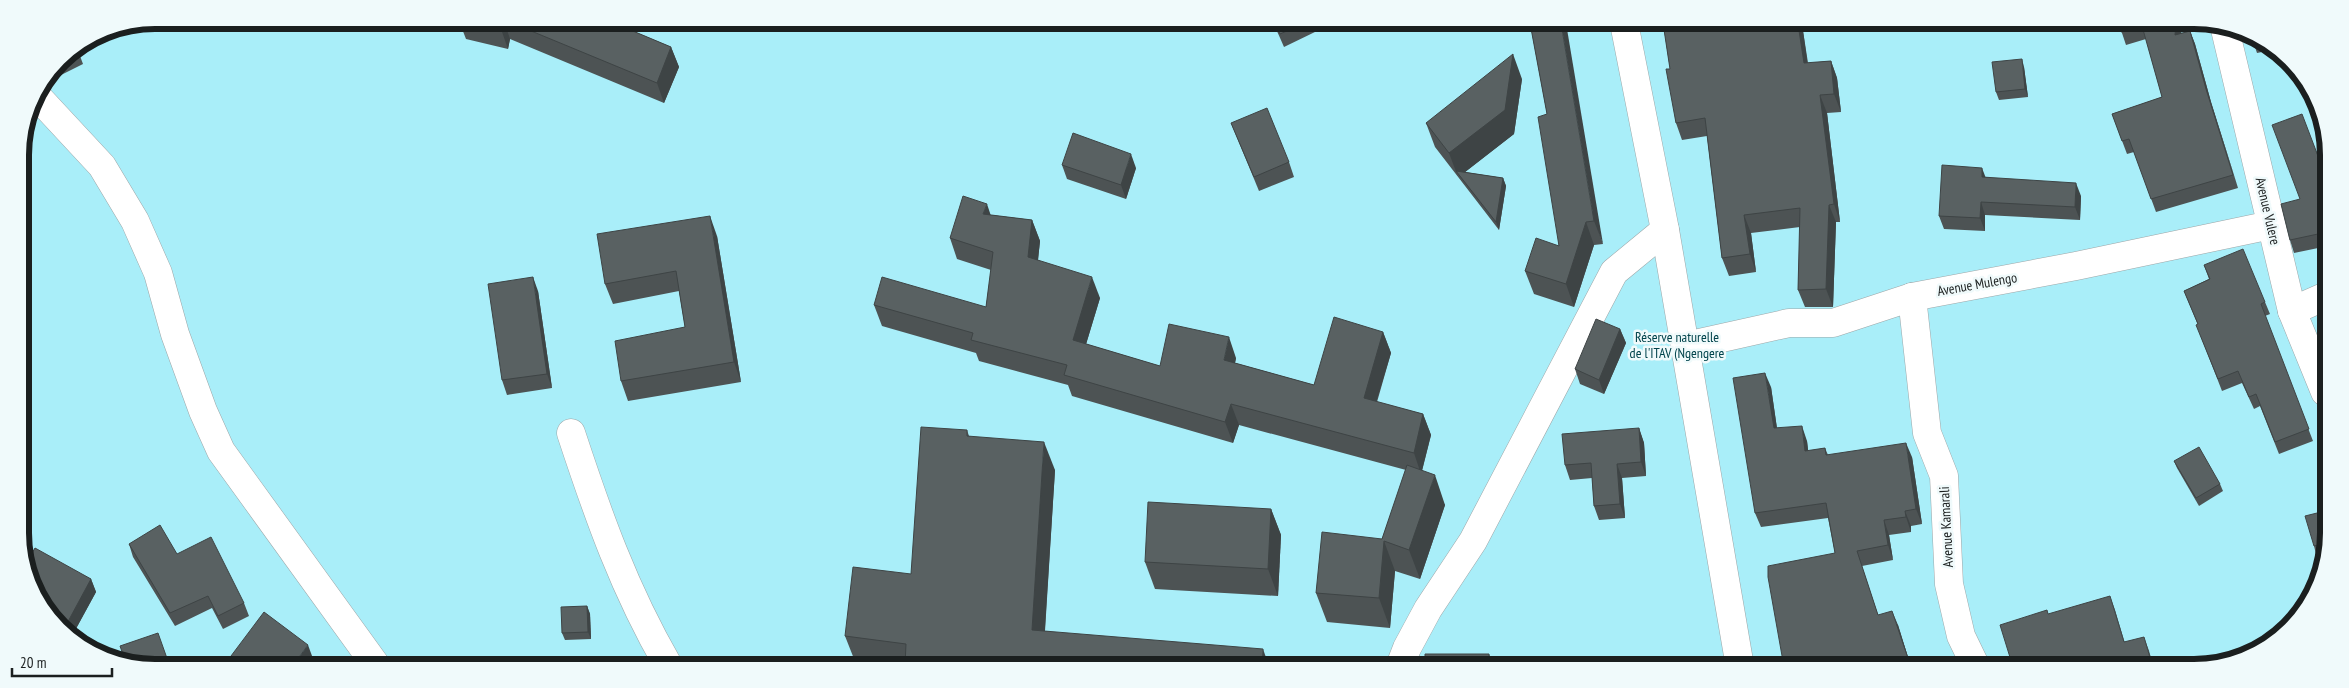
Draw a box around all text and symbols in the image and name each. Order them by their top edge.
street label: Avenue Vulere [2252,176,2285,247]
street label: Avenue Mulengo [1936,268,2018,300]
park label: Réserve naturelle de l'ITAV (Ngengere [1630,328,1725,362]
street label: Avenue Kamarali [1935,486,1957,568]
scale bar [12,646,112,678]
text: 20 m [20,653,46,672]

